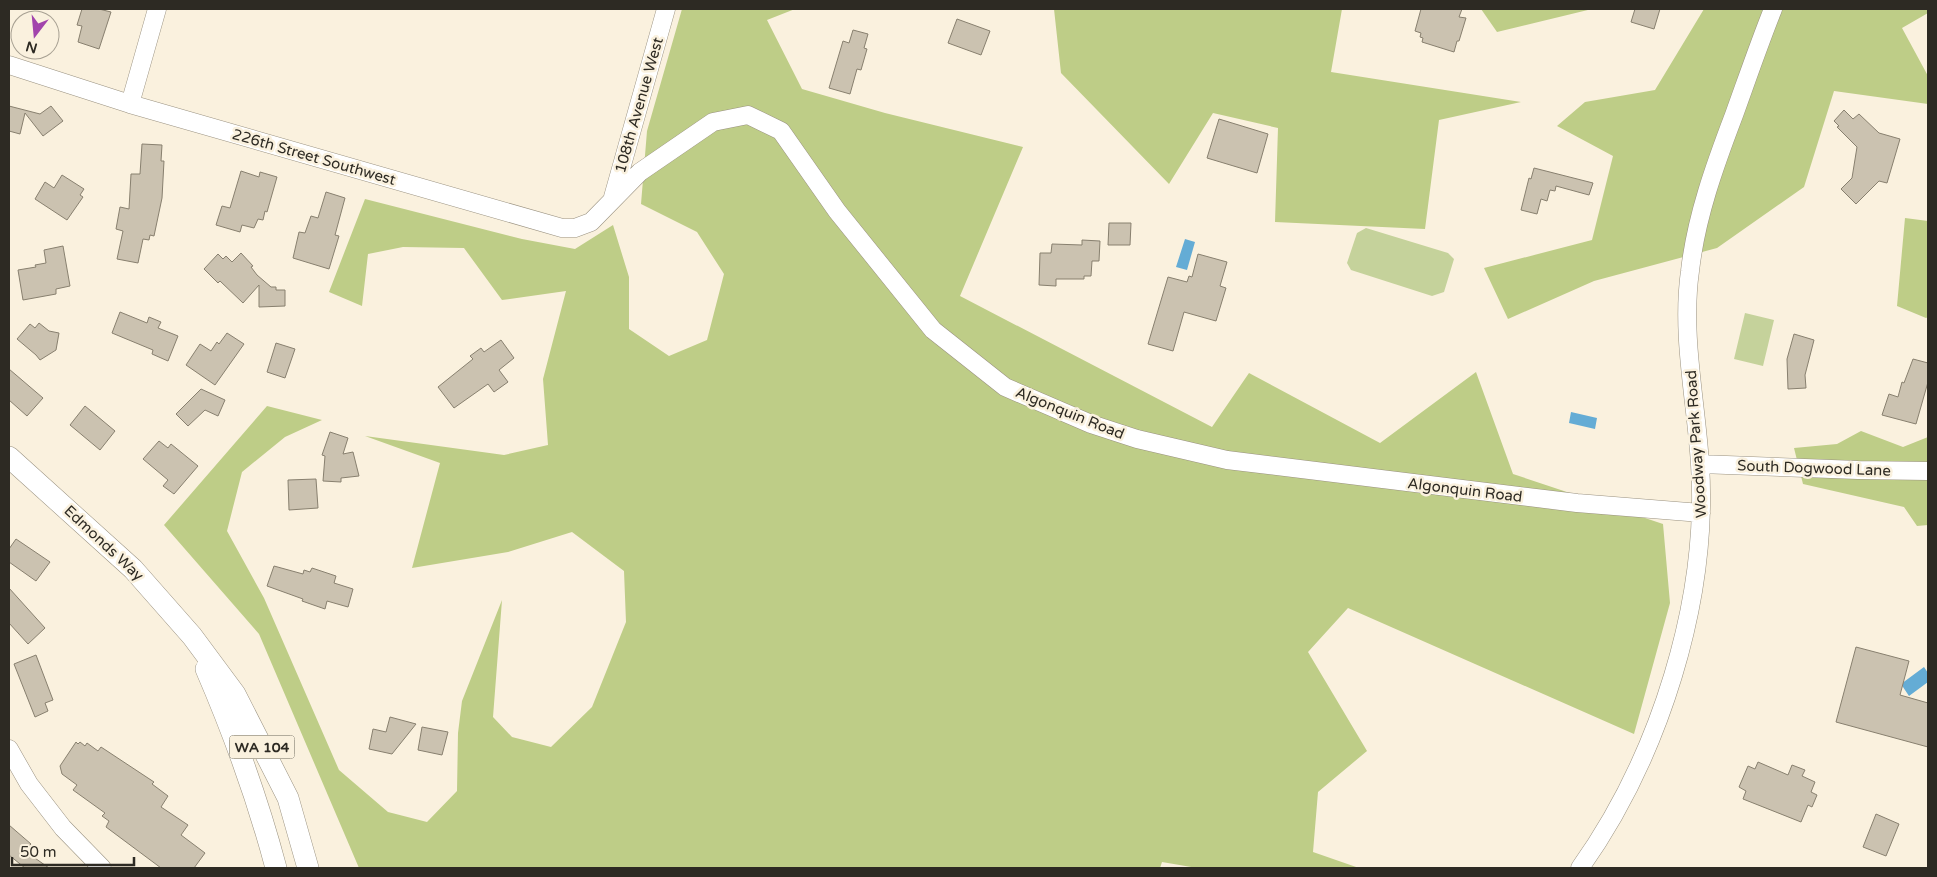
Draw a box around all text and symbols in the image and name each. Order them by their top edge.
north arrow [10,10,60,60]
street label: 108th Avenue West [611,35,667,175]
text: N [24,37,39,57]
street label: 226th Street Southwest [230,125,398,189]
street label: Woodway Park Road [1682,370,1710,518]
street label: Algonquin Road [1013,383,1127,443]
street label: South Dogwood Lane [1737,456,1891,480]
street label: Algonquin Road [1407,474,1523,506]
street label: Edmonds Way [60,502,148,584]
road number: WA 104 [230,736,294,759]
scale bar [12,834,135,866]
text: 50 m [20,843,57,861]

